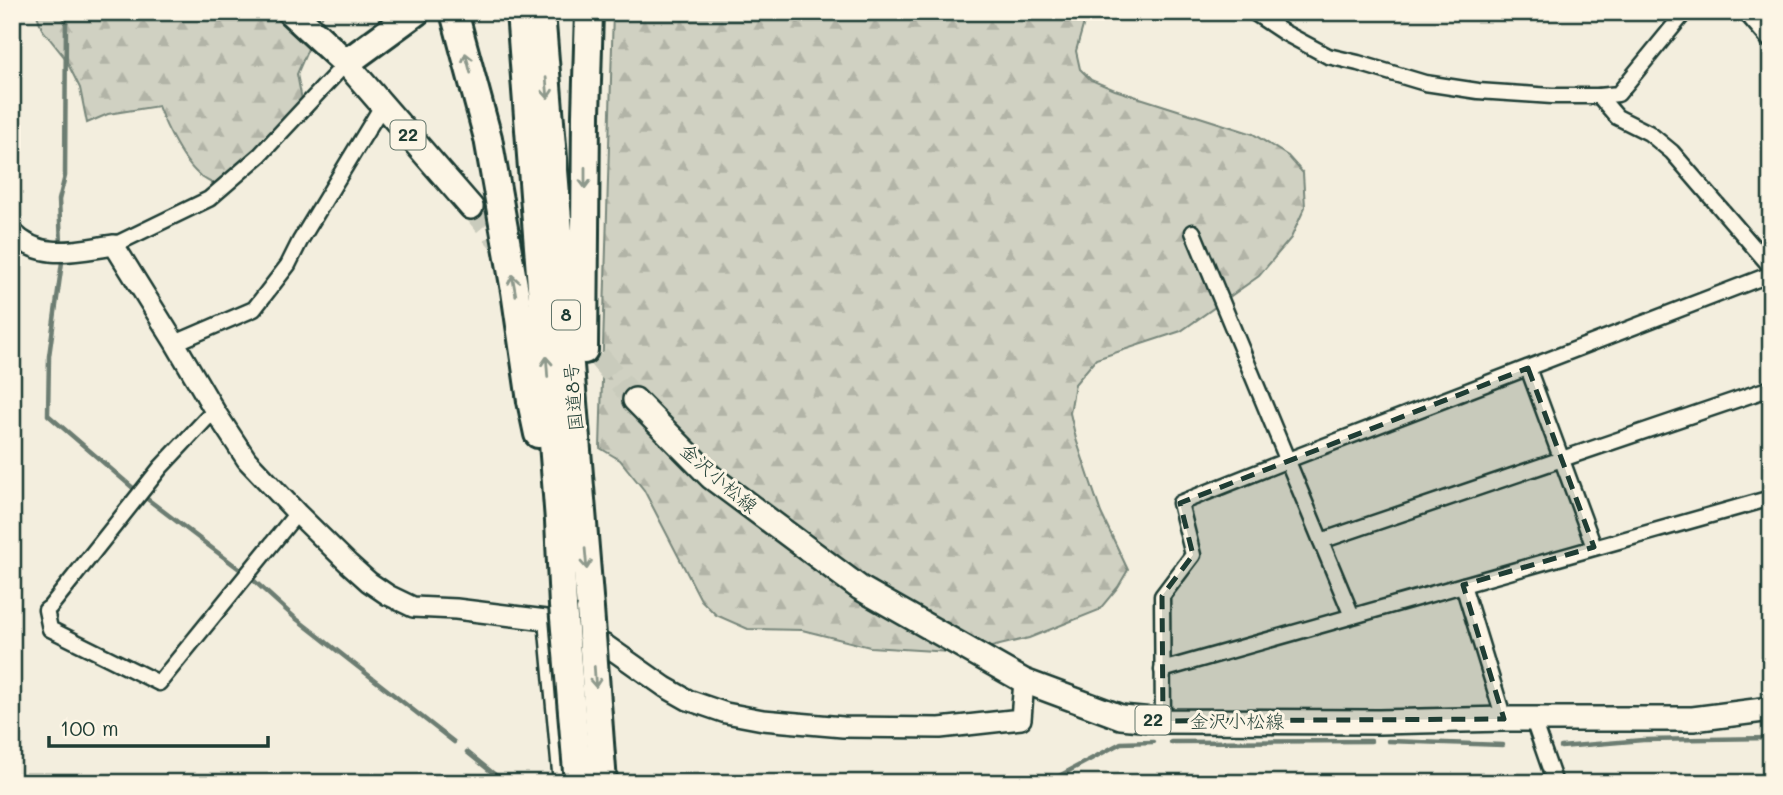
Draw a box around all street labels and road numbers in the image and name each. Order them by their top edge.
road number: 22 [390,120,426,150]
road number: 8 [552,300,580,330]
street label: 国道8号 [557,362,588,432]
street label: 金沢小松線 [675,437,763,518]
road number: 22 [1136,706,1170,734]
street label: 金沢小松線 [1189,708,1285,733]

